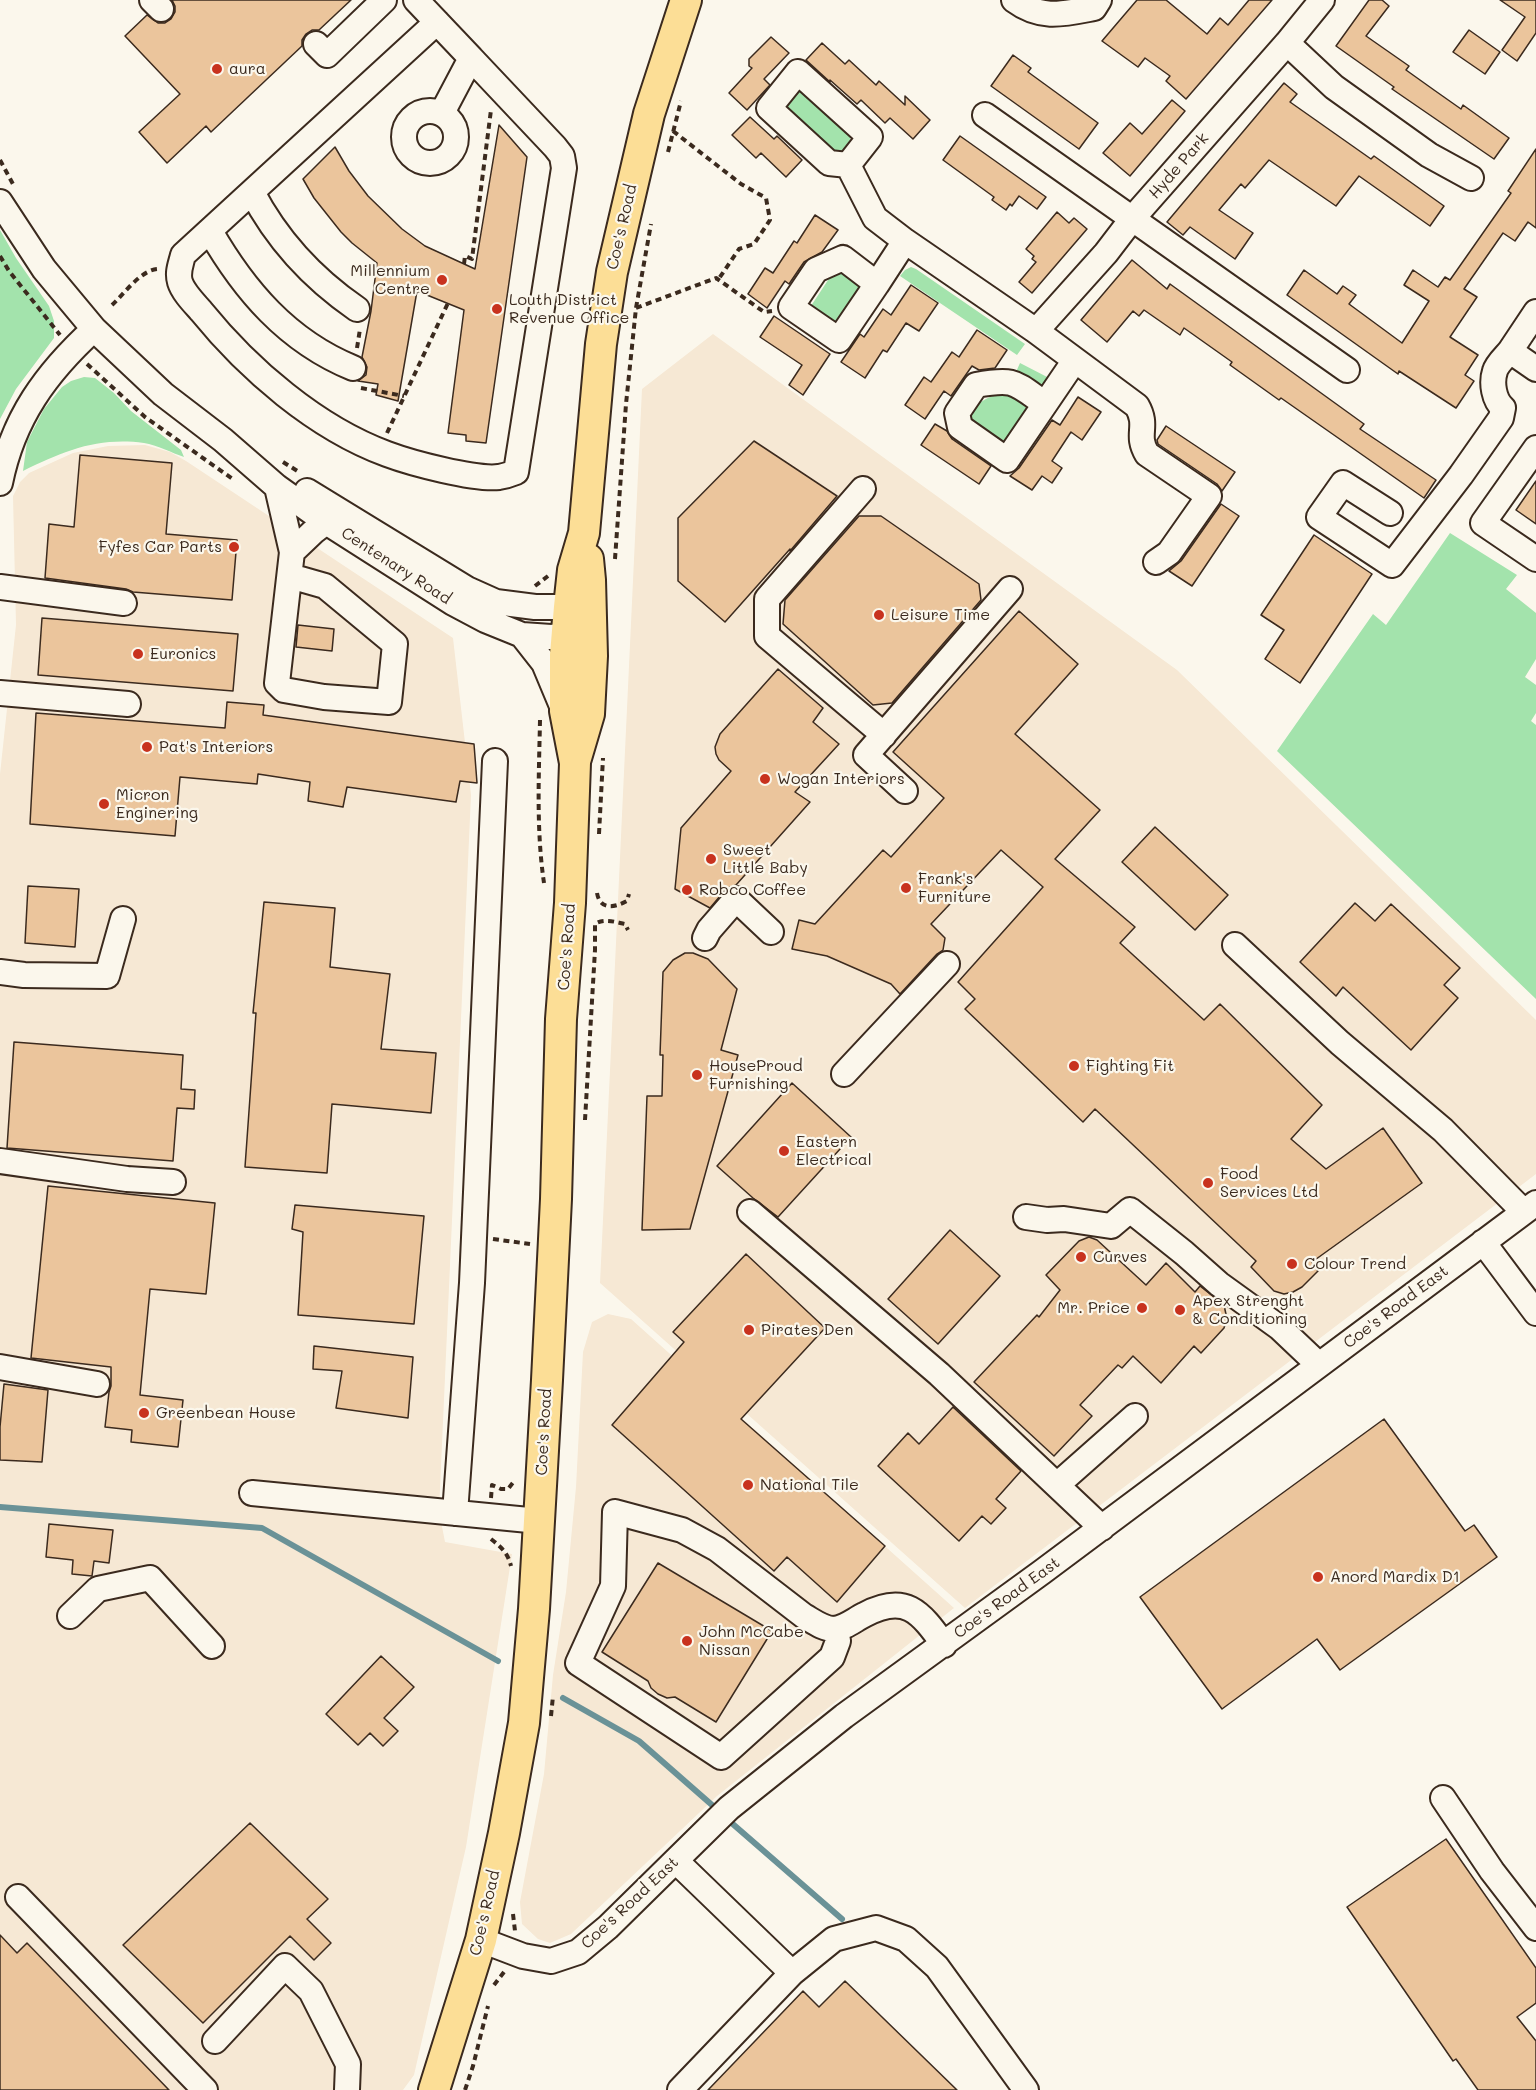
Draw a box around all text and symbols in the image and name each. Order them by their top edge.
place label: aura [229,59,266,79]
marker: aura [210,62,224,76]
street label: Hyde Park [1145,129,1213,203]
street label: Coe's Road [603,182,641,272]
place label: Millennium Centre [350,261,430,299]
marker: Millennium Centre [435,273,449,287]
place label: Louth District Revenue Office [509,290,629,328]
marker: Louth District Revenue Office [490,302,504,316]
street label: Centenary Road [337,523,455,609]
place label: Fyfes Car Parts [99,537,222,557]
marker: Fyfes Car Parts [227,540,241,554]
place label: Leisure Time [891,605,990,625]
marker: Leisure Time [872,608,886,622]
place label: Euronics [150,644,216,664]
marker: Euronics [131,647,145,661]
place label: Pat's Interiors [159,737,273,757]
marker: Pat's Interiors [140,740,154,754]
place label: Wogan Interiors [777,769,905,789]
marker: Wogan Interiors [758,772,772,786]
place label: Micron Enginering [116,785,198,823]
marker: Micron Enginering [97,797,111,811]
place label: Sweet Little Baby [723,840,808,878]
marker: Sweet Little Baby [704,852,718,866]
place label: Frank's Furniture [918,869,991,907]
place label: Robco Coffee [699,880,806,900]
marker: Frank's Furniture [899,881,913,895]
marker: Robco Coffee [680,883,694,897]
street label: Coe's Road [554,903,580,991]
place label: HouseProud Furnishing [709,1056,803,1094]
place label: Fighting Fit [1086,1056,1174,1076]
marker: Fighting Fit [1067,1059,1081,1073]
marker: HouseProud Furnishing [690,1068,704,1082]
place label: Eastern Electrical [796,1132,872,1170]
marker: Eastern Electrical [777,1144,791,1158]
place label: Food Services Ltd [1220,1164,1318,1202]
marker: Food Services Ltd [1201,1176,1215,1190]
place label: Curves [1093,1247,1147,1267]
marker: Curves [1074,1250,1088,1264]
place label: Colour Trend [1304,1254,1406,1274]
marker: Colour Trend [1285,1257,1299,1271]
street label: Coe's Road East [1340,1261,1452,1353]
place label: Apex Strenght & Conditioning [1192,1291,1307,1329]
place label: Mr. Price [1057,1298,1130,1318]
marker: Mr. Price [1135,1301,1149,1315]
marker: Apex Strenght & Conditioning [1173,1303,1187,1317]
place label: Pirates Den [761,1320,853,1340]
marker: Pirates Den [742,1323,756,1337]
street label: Coe's Road [532,1388,556,1476]
place label: Greenbean House [156,1403,296,1423]
marker: Greenbean House [137,1406,151,1420]
place label: National Tile [760,1475,859,1495]
marker: National Tile [741,1478,755,1492]
street label: Coe's Road East [950,1553,1064,1643]
place label: Anord Mardix D1 [1330,1567,1460,1587]
marker: Anord Mardix D1 [1311,1570,1325,1584]
place label: John McCabe Nissan [699,1622,804,1660]
marker: John McCabe Nissan [680,1634,694,1648]
street label: Coe's Road East [577,1853,683,1953]
street label: Coe's Road [466,1868,504,1958]

